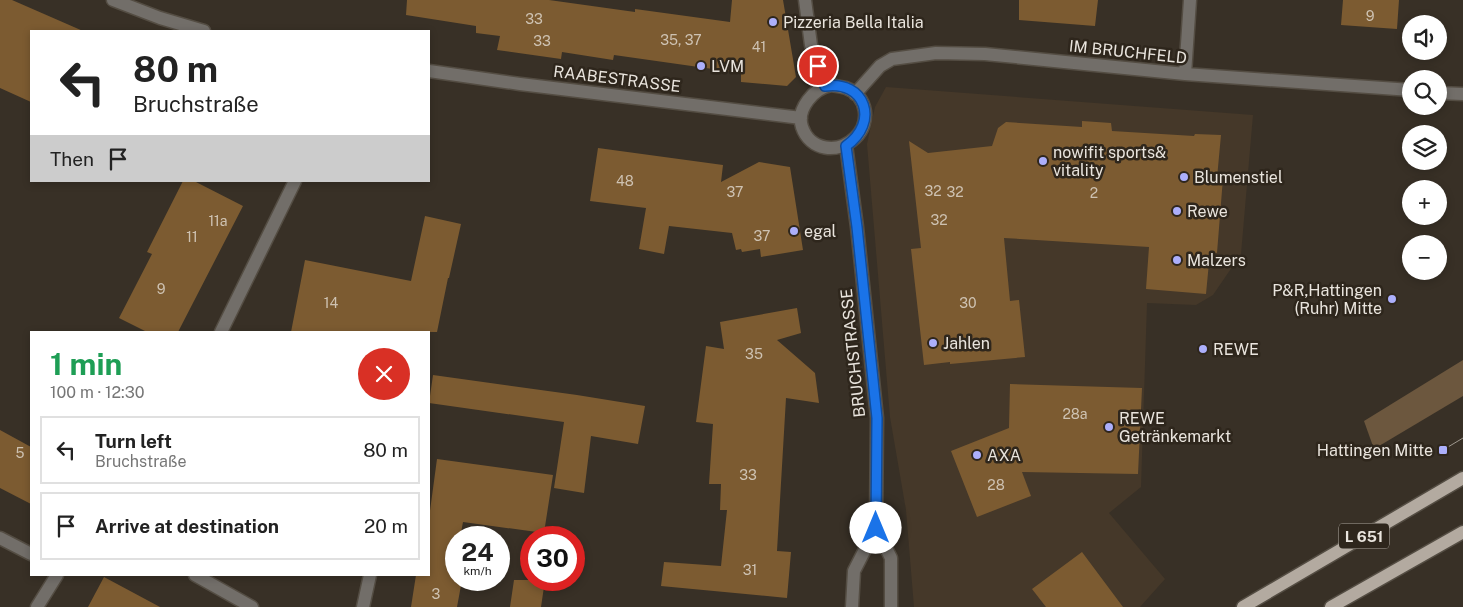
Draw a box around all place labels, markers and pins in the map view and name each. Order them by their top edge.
place label: Pizzeria Bella Italia [783,13,924,32]
marker: Pizzeria Bella Italia [767,16,779,28]
pin [797,45,839,87]
place label: LVM [711,57,744,76]
marker: LVM [695,60,707,72]
place label: nowifit sports& vitality [1053,143,1166,180]
marker: nowifit sports& vitality [1037,155,1049,167]
place label: Blumenstiel [1194,168,1283,187]
marker: Blumenstiel [1178,171,1190,183]
place label: Rewe [1187,202,1228,221]
marker: Rewe [1171,205,1183,217]
place label: egal [804,222,837,241]
marker: egal [788,225,800,237]
place label: Malzers [1187,251,1246,270]
marker: Malzers [1171,254,1183,266]
place label: P&R,Hattingen (Ruhr) Mitte [1272,281,1382,318]
marker: P&R,Hattingen (Ruhr) Mitte [1386,293,1398,305]
place label: Jahlen [943,334,990,353]
marker: Jahlen [927,337,939,349]
place label: REWE [1213,340,1259,359]
marker: REWE [1197,343,1209,355]
place label: REWE Getränkemarkt [1119,409,1231,446]
marker: REWE Getränkemarkt [1103,421,1115,433]
place label: Hattingen Mitte [1317,441,1433,460]
marker: Hattingen Mitte [1437,444,1449,456]
place label: AXA [987,446,1021,465]
marker: AXA [971,449,983,461]

